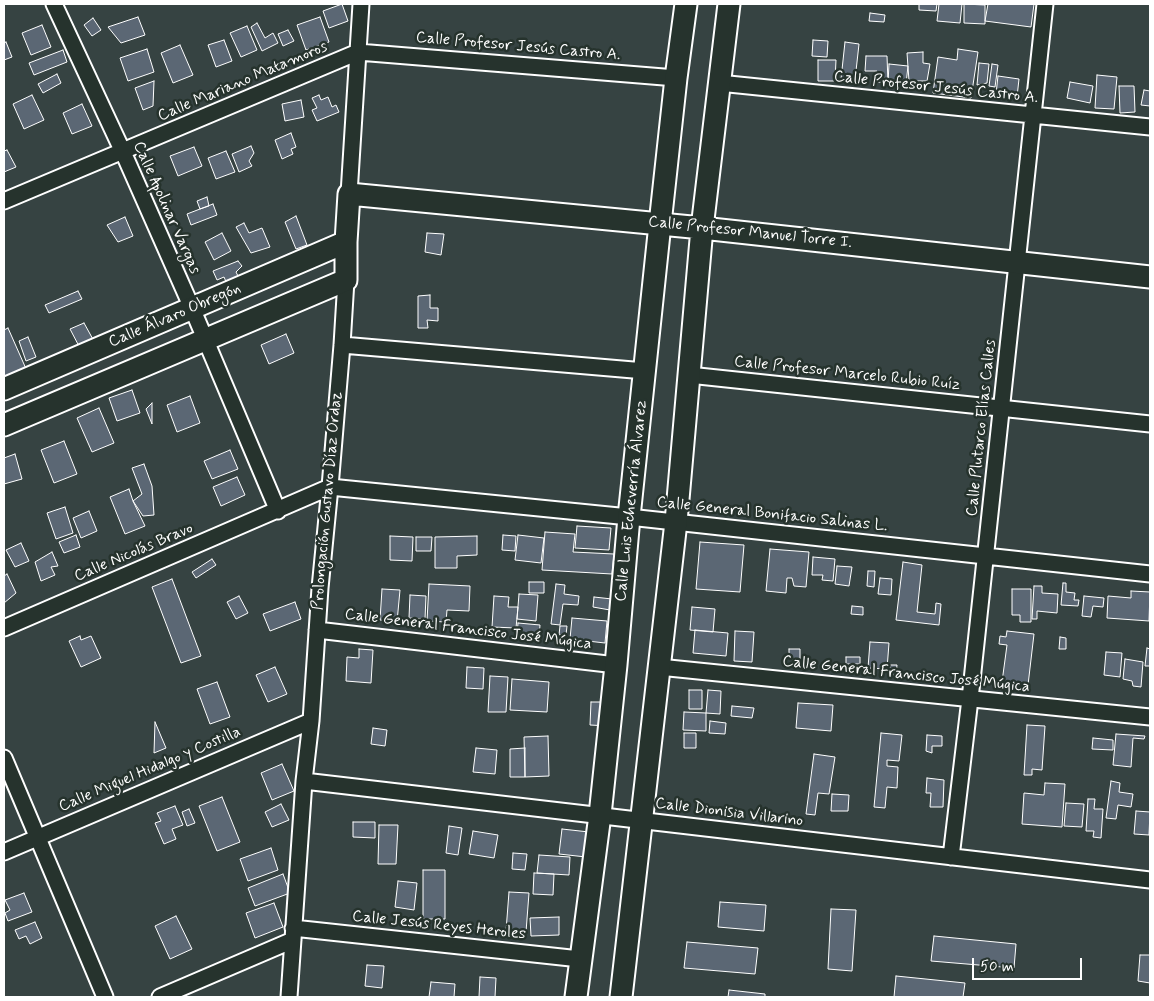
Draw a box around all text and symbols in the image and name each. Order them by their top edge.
street label: Calle Profesor Jesús Castro A. [415,28,621,66]
street label: Calle Mariano Matamoros [155,38,331,126]
street label: Calle Profesor Jesús Castro A. [833,68,1039,108]
street label: Calle Apolinar Vargas [128,139,204,277]
street label: Calle Profesor Manuel Torre I. [647,213,853,253]
street label: Calle Álvaro Obregón [106,279,244,353]
street label: Calle Plutarco Elías Calles [963,339,1001,517]
street label: Calle Profesor Marcelo Rubio Ruíz [733,353,961,395]
street label: Prolongación Gustavo Díaz Ordaz [309,391,347,611]
street label: Calle Luis Echeverría Álvarez [612,399,652,603]
street label: Calle General Bonifacio Salinas L. [656,493,888,537]
street label: Calle Nicolás Bravo [72,519,196,587]
street label: Calle General Francisco José Múgica [343,605,593,655]
street label: Calle General Francisco José Múgica [781,652,1031,698]
street label: Calle Miguel Hidalgo y Costilla [56,723,244,817]
street label: Calle Dionisia Villarino [654,794,804,832]
street label: Calle Jesús Reyes Heroles [351,907,527,945]
scale bar [974,948,1084,980]
text: 50 m [980,957,1014,977]

